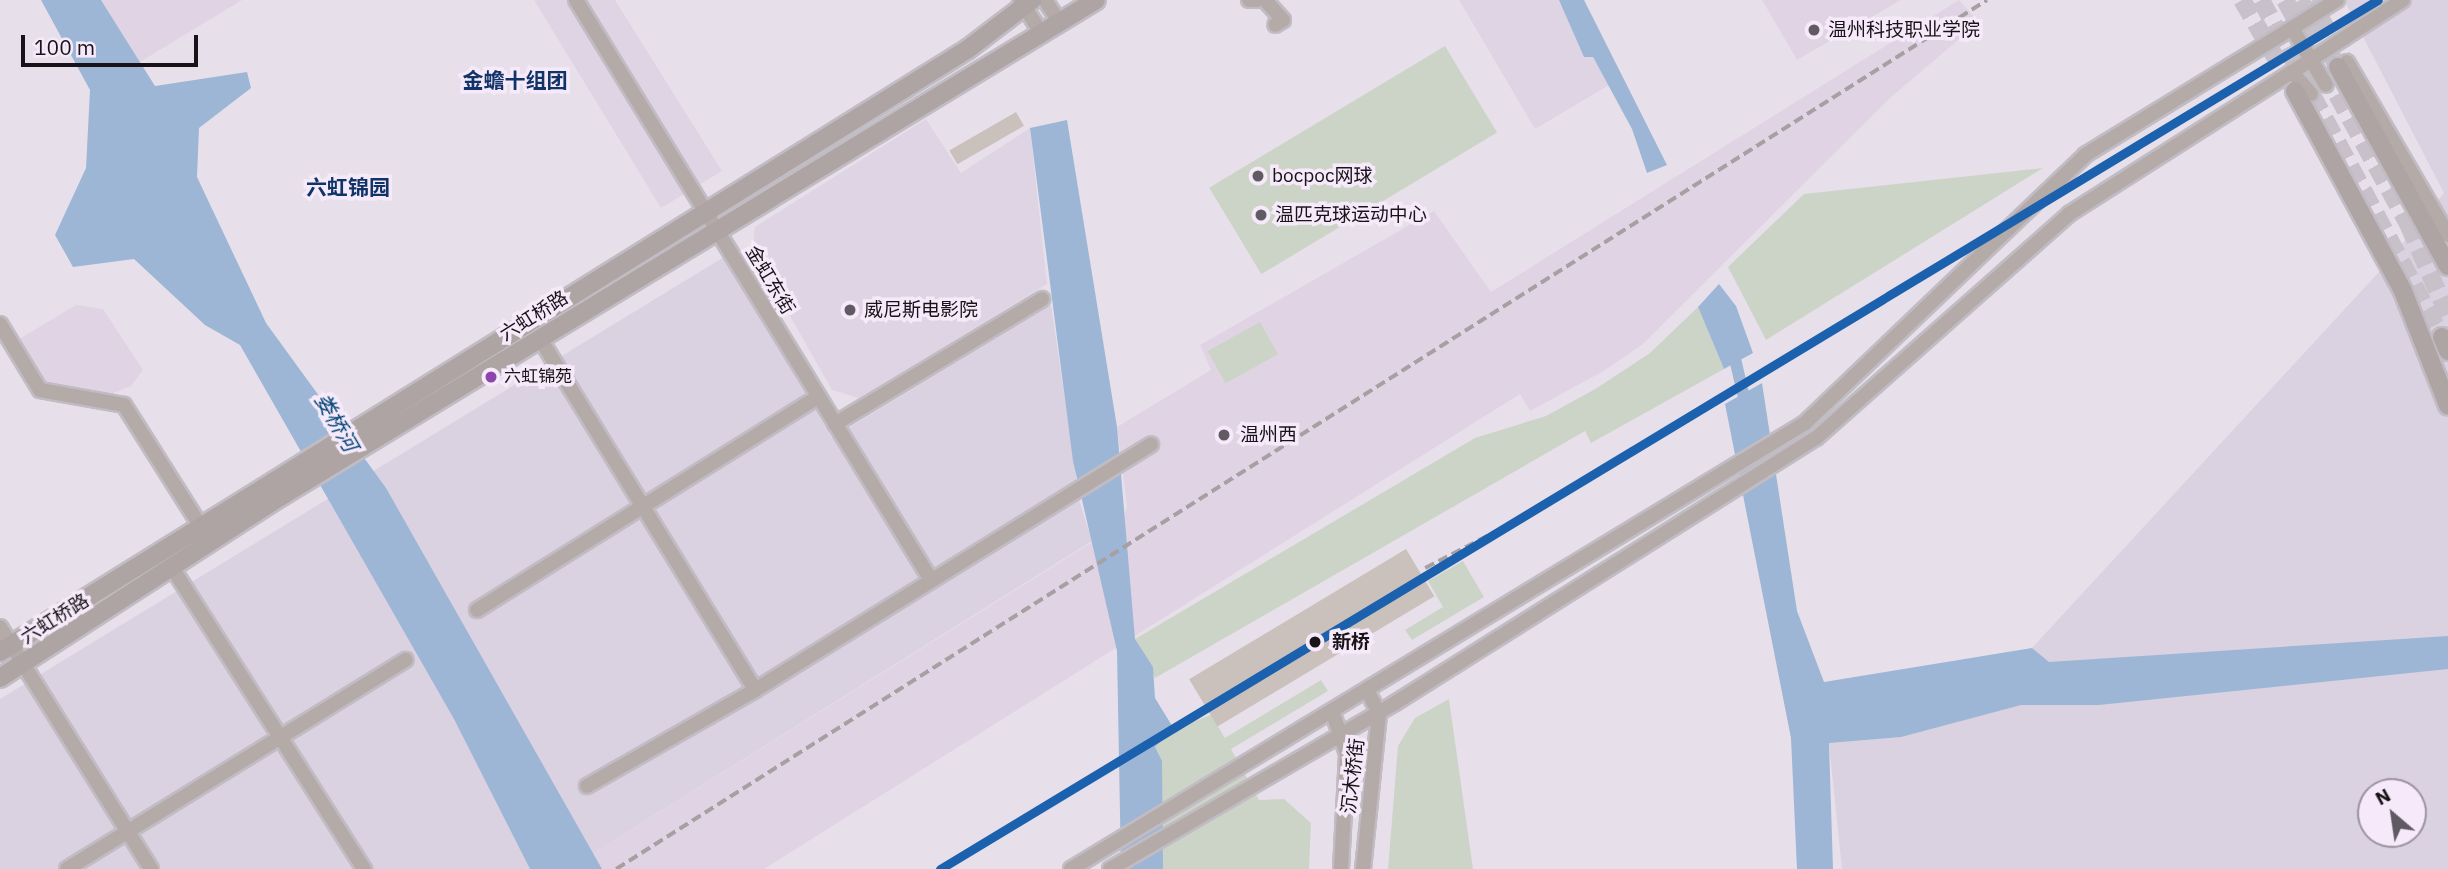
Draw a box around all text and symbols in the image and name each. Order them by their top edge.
place label: 温州科技职业学院 [1828,19,1980,41]
scale bar [24,21,201,65]
marker: 温州科技职业学院 [1806,22,1822,38]
text: 100 m [34,33,95,61]
district label: 金蟾十组团 [463,67,567,93]
place label: bocpoc网球 [1272,165,1372,187]
marker: bocpoc网球 [1250,168,1266,184]
district label: 六虹锦园 [306,174,390,200]
place label: 温匹克球运动中心 [1275,204,1427,226]
marker: 温匹克球运动中心 [1253,207,1269,223]
street label: 金虹东街 [741,242,799,318]
street label: 六虹桥路 [496,286,572,346]
place label: 威尼斯电影院 [864,299,978,321]
marker: 威尼斯电影院 [842,302,858,318]
place label: 六虹锦苑 [504,367,572,387]
marker: 六虹锦苑 [484,370,498,384]
water label: 娄桥河 [310,388,364,456]
place label: 温州西 [1240,424,1297,446]
marker: 温州西 [1214,425,1234,445]
street label: 六虹桥路 [17,589,93,649]
marker: 新桥 [1304,631,1326,653]
place label: 新桥 [1332,631,1370,653]
street label: 沉木桥街 [1337,737,1369,815]
north arrow [2357,778,2427,848]
text: N [2371,783,2395,810]

